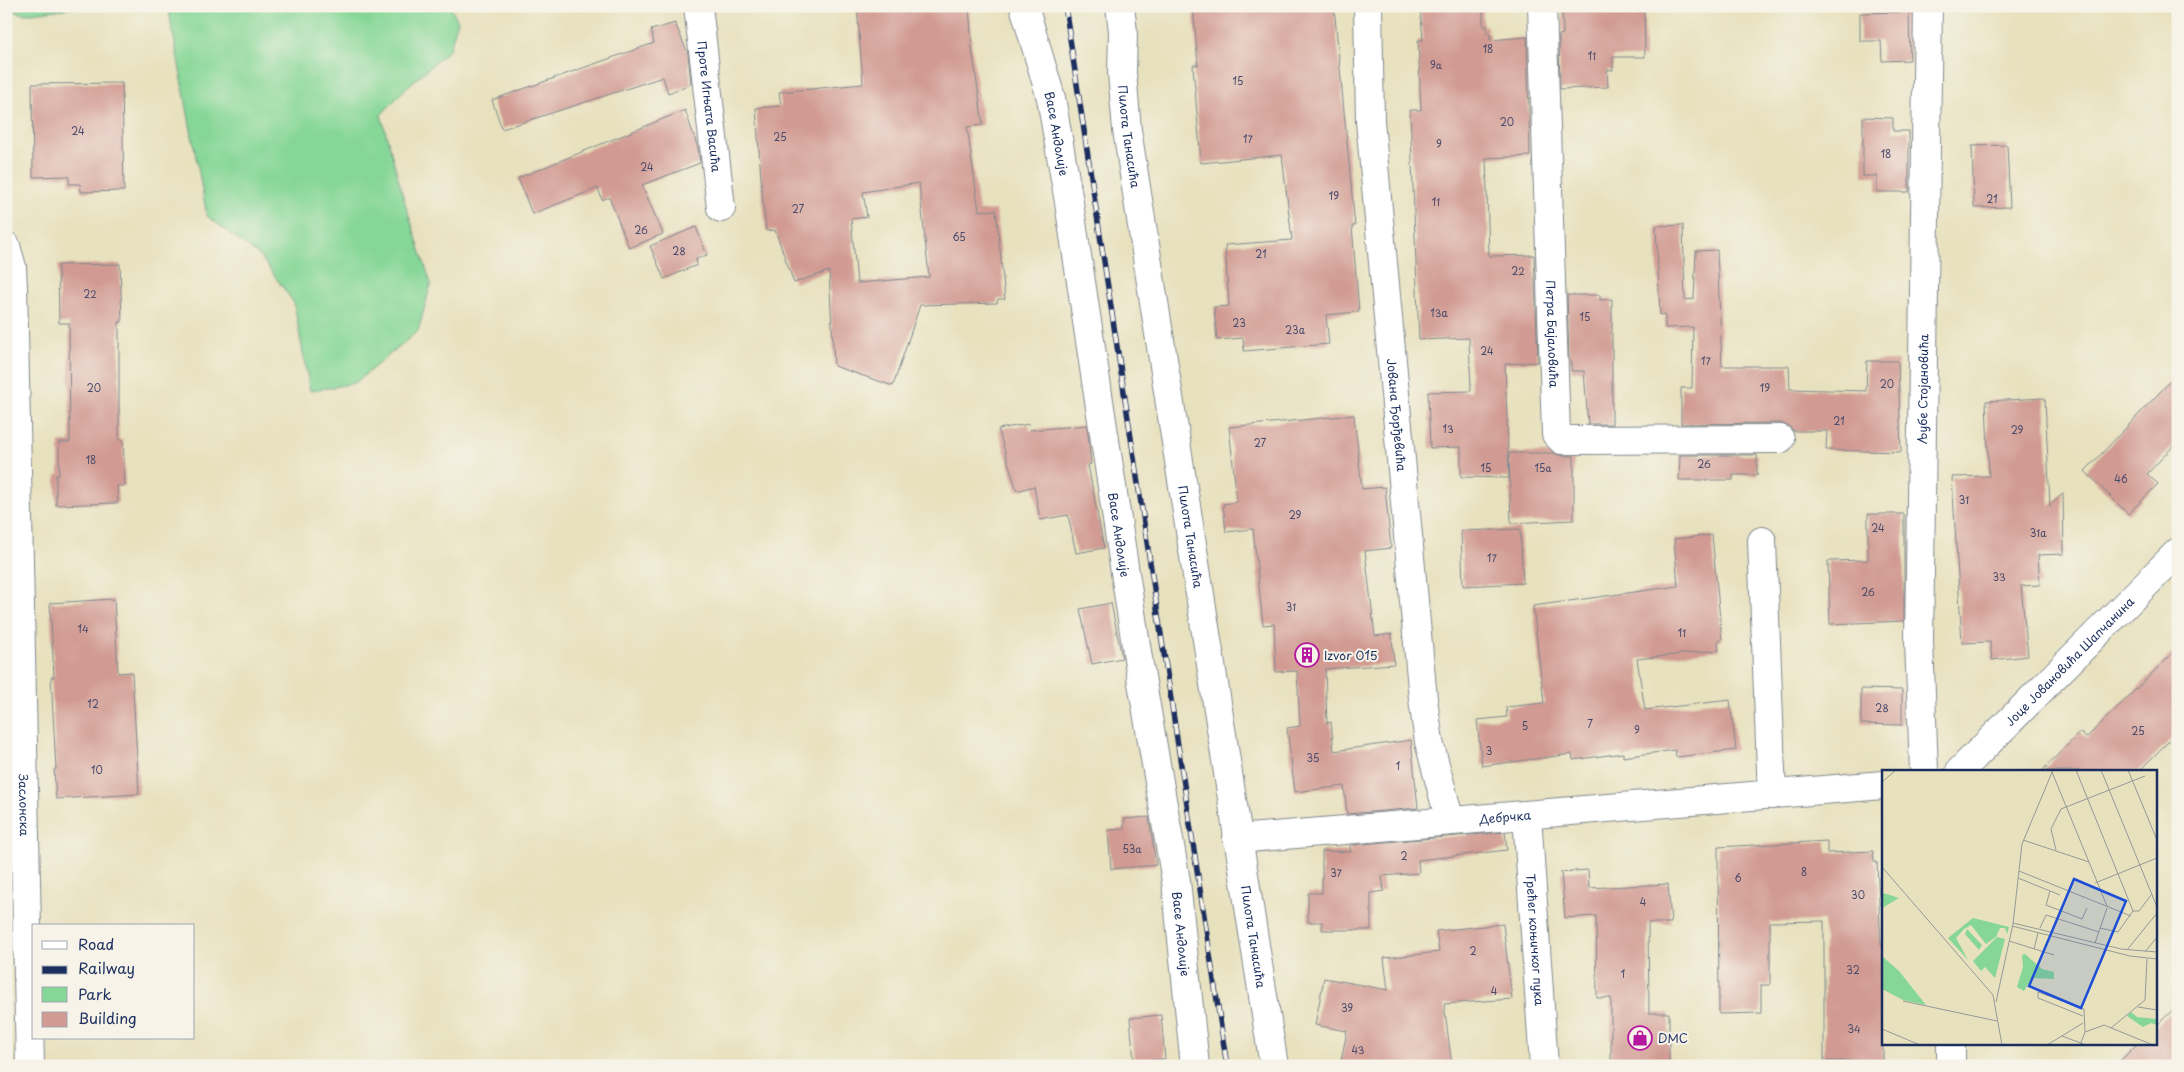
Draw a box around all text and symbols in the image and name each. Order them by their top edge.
street label: Проте Игњата Васића [693,40,726,173]
house number: 18 [1483,41,1493,56]
house number: 11 [1588,48,1596,63]
house number: 9a [1430,57,1443,72]
house number: 15 [1233,73,1243,88]
street label: Пилота Танасића [1114,84,1145,189]
street label: Васе Андолије [1041,89,1073,177]
house number: 20 [1500,114,1514,129]
house number: 24 [71,123,85,138]
house number: 25 [773,129,787,144]
house number: 17 [1243,131,1254,146]
house number: 9 [1436,136,1442,151]
house number: 18 [1881,146,1891,161]
house number: 24 [640,159,654,174]
house number: 19 [1329,188,1339,203]
house number: 21 [1986,191,1998,206]
house number: 11 [1432,194,1440,209]
house number: 27 [792,201,805,216]
house number: 26 [634,222,648,237]
house number: 65 [952,229,966,244]
house number: 28 [672,243,686,258]
house number: 21 [1255,246,1267,261]
house number: 22 [1511,263,1525,278]
street label: Петра Бајаловића [1542,280,1563,388]
house number: 22 [83,286,97,301]
house number: 13a [1430,305,1448,320]
house number: 15 [1580,309,1590,324]
house number: 23 [1232,315,1246,330]
house number: 23a [1285,322,1306,337]
street label: Љубе Стојановића [1913,334,1932,444]
house number: 24 [1480,343,1494,358]
house number: 17 [1701,353,1712,368]
street label: Јована Ђорђевића [1383,357,1411,473]
house number: 20 [1880,376,1894,391]
house number: 20 [87,380,101,395]
house number: 19 [1760,380,1770,395]
house number: 21 [1833,413,1845,428]
house number: 13 [1442,421,1454,436]
house number: 29 [2011,422,2024,437]
house number: 27 [1254,435,1267,450]
house number: 18 [86,452,96,467]
house number: 26 [1697,456,1711,471]
house number: 15 [1481,460,1491,475]
house number: 15a [1534,460,1552,475]
house number: 46 [2114,471,2128,486]
street label: Пилота Танасића [1174,484,1208,590]
street label: Васе Андолије [1104,491,1135,578]
house number: 31 [1959,492,1969,507]
house number: 29 [1289,507,1302,522]
house number: 24 [1871,520,1885,535]
house number: 31a [2030,525,2047,540]
house number: 17 [1487,550,1498,565]
house number: 33 [1992,569,2006,584]
house number: 26 [1861,584,1875,599]
street label: Јоце Јовановића Шапчанина [2001,592,2138,730]
house number: 31 [1286,599,1296,614]
house number: 14 [77,621,89,636]
house number: 11 [1678,625,1686,640]
building icon: Izvor 015 [1294,642,1320,668]
place label: Izvor 015 [1324,646,1378,664]
house number: 12 [87,696,99,711]
house number: 28 [1875,700,1889,715]
house number: 7 [1587,716,1593,731]
house number: 5 [1522,718,1528,733]
house number: 9 [1634,722,1640,737]
house number: 25 [2131,723,2145,738]
house number: 3 [1486,743,1492,758]
house number: 35 [1307,750,1319,765]
house number: 1 [1396,758,1400,773]
house number: 10 [91,762,103,777]
inset map [1882,770,2156,1044]
street label: Заслонска [15,774,34,837]
street label: Дебрчка [1478,805,1532,828]
house number: 53a [1122,841,1142,856]
house number: 2 [1400,848,1408,863]
house number: 8 [1801,864,1807,879]
house number: 37 [1330,865,1343,880]
house number: 6 [1734,870,1742,885]
street label: Трећег коњичког пука [1522,873,1549,1007]
street label: Пилота Танасића [1237,884,1271,990]
house number: 30 [1851,887,1865,902]
street label: Васе Андолије [1168,891,1195,977]
house number: 4 [1640,894,1647,909]
legend [32,924,195,1040]
text: Road [78,932,114,955]
house number: 2 [1469,943,1477,958]
text: Railway [78,956,135,979]
house number: 32 [1846,962,1860,977]
house number: 1 [1621,966,1625,981]
text: Park [78,982,112,1005]
house number: 4 [1491,983,1498,998]
house number: 39 [1341,1000,1353,1015]
text: Building [78,1006,137,1029]
house number: 34 [1847,1021,1861,1036]
shop icon: DMC [1627,1025,1653,1051]
place label: DMC [1658,1029,1688,1047]
house number: 43 [1352,1042,1365,1057]

